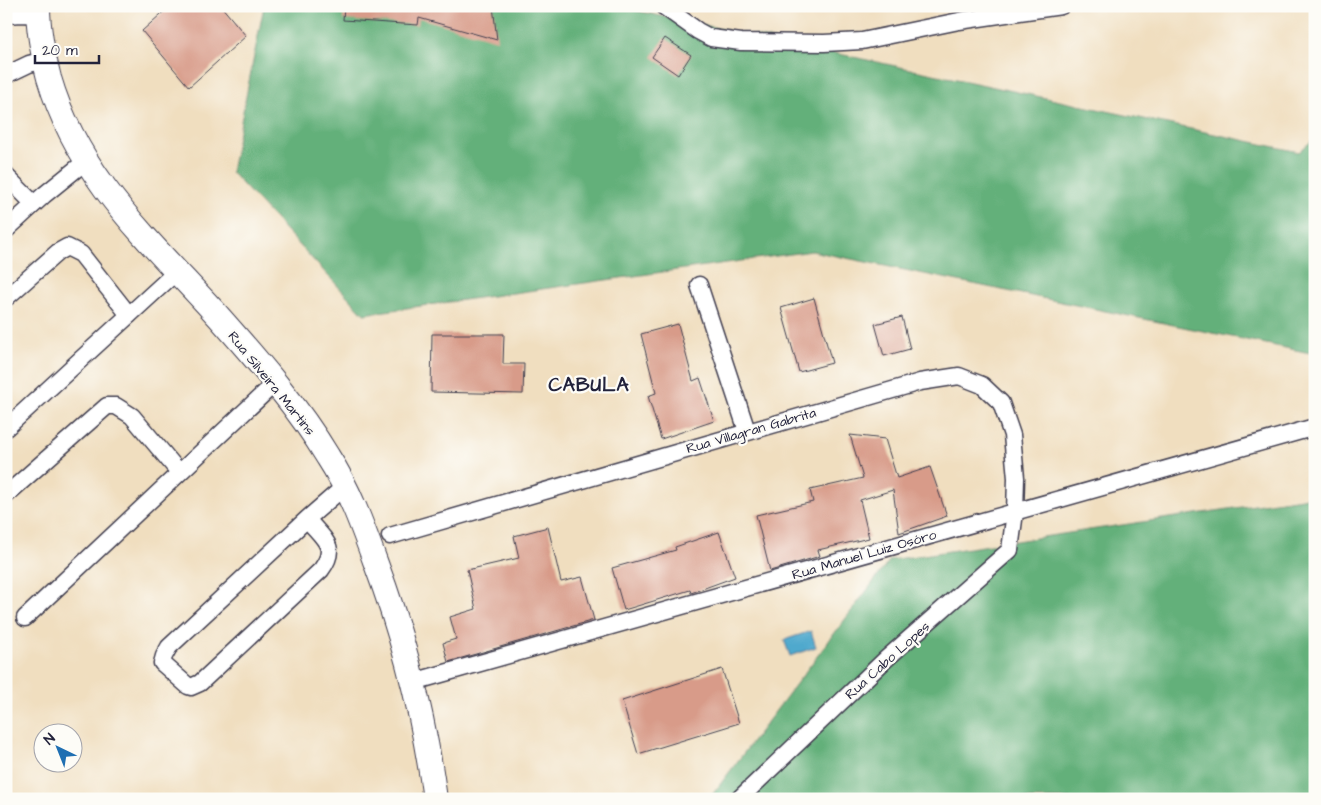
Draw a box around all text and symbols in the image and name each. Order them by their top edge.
scale bar [35,32,99,64]
text: 20 m [42,40,78,61]
street label: Rua Silveira Martins [223,327,320,440]
district label: CABULA [548,372,630,399]
street label: Rua Villagran Gabrita [684,403,819,459]
street label: Rua Manuel Luiz Osóro [790,525,939,585]
street label: Rua Cabo Lopes [841,617,935,704]
north arrow [32,722,82,772]
text: N [40,729,60,750]

